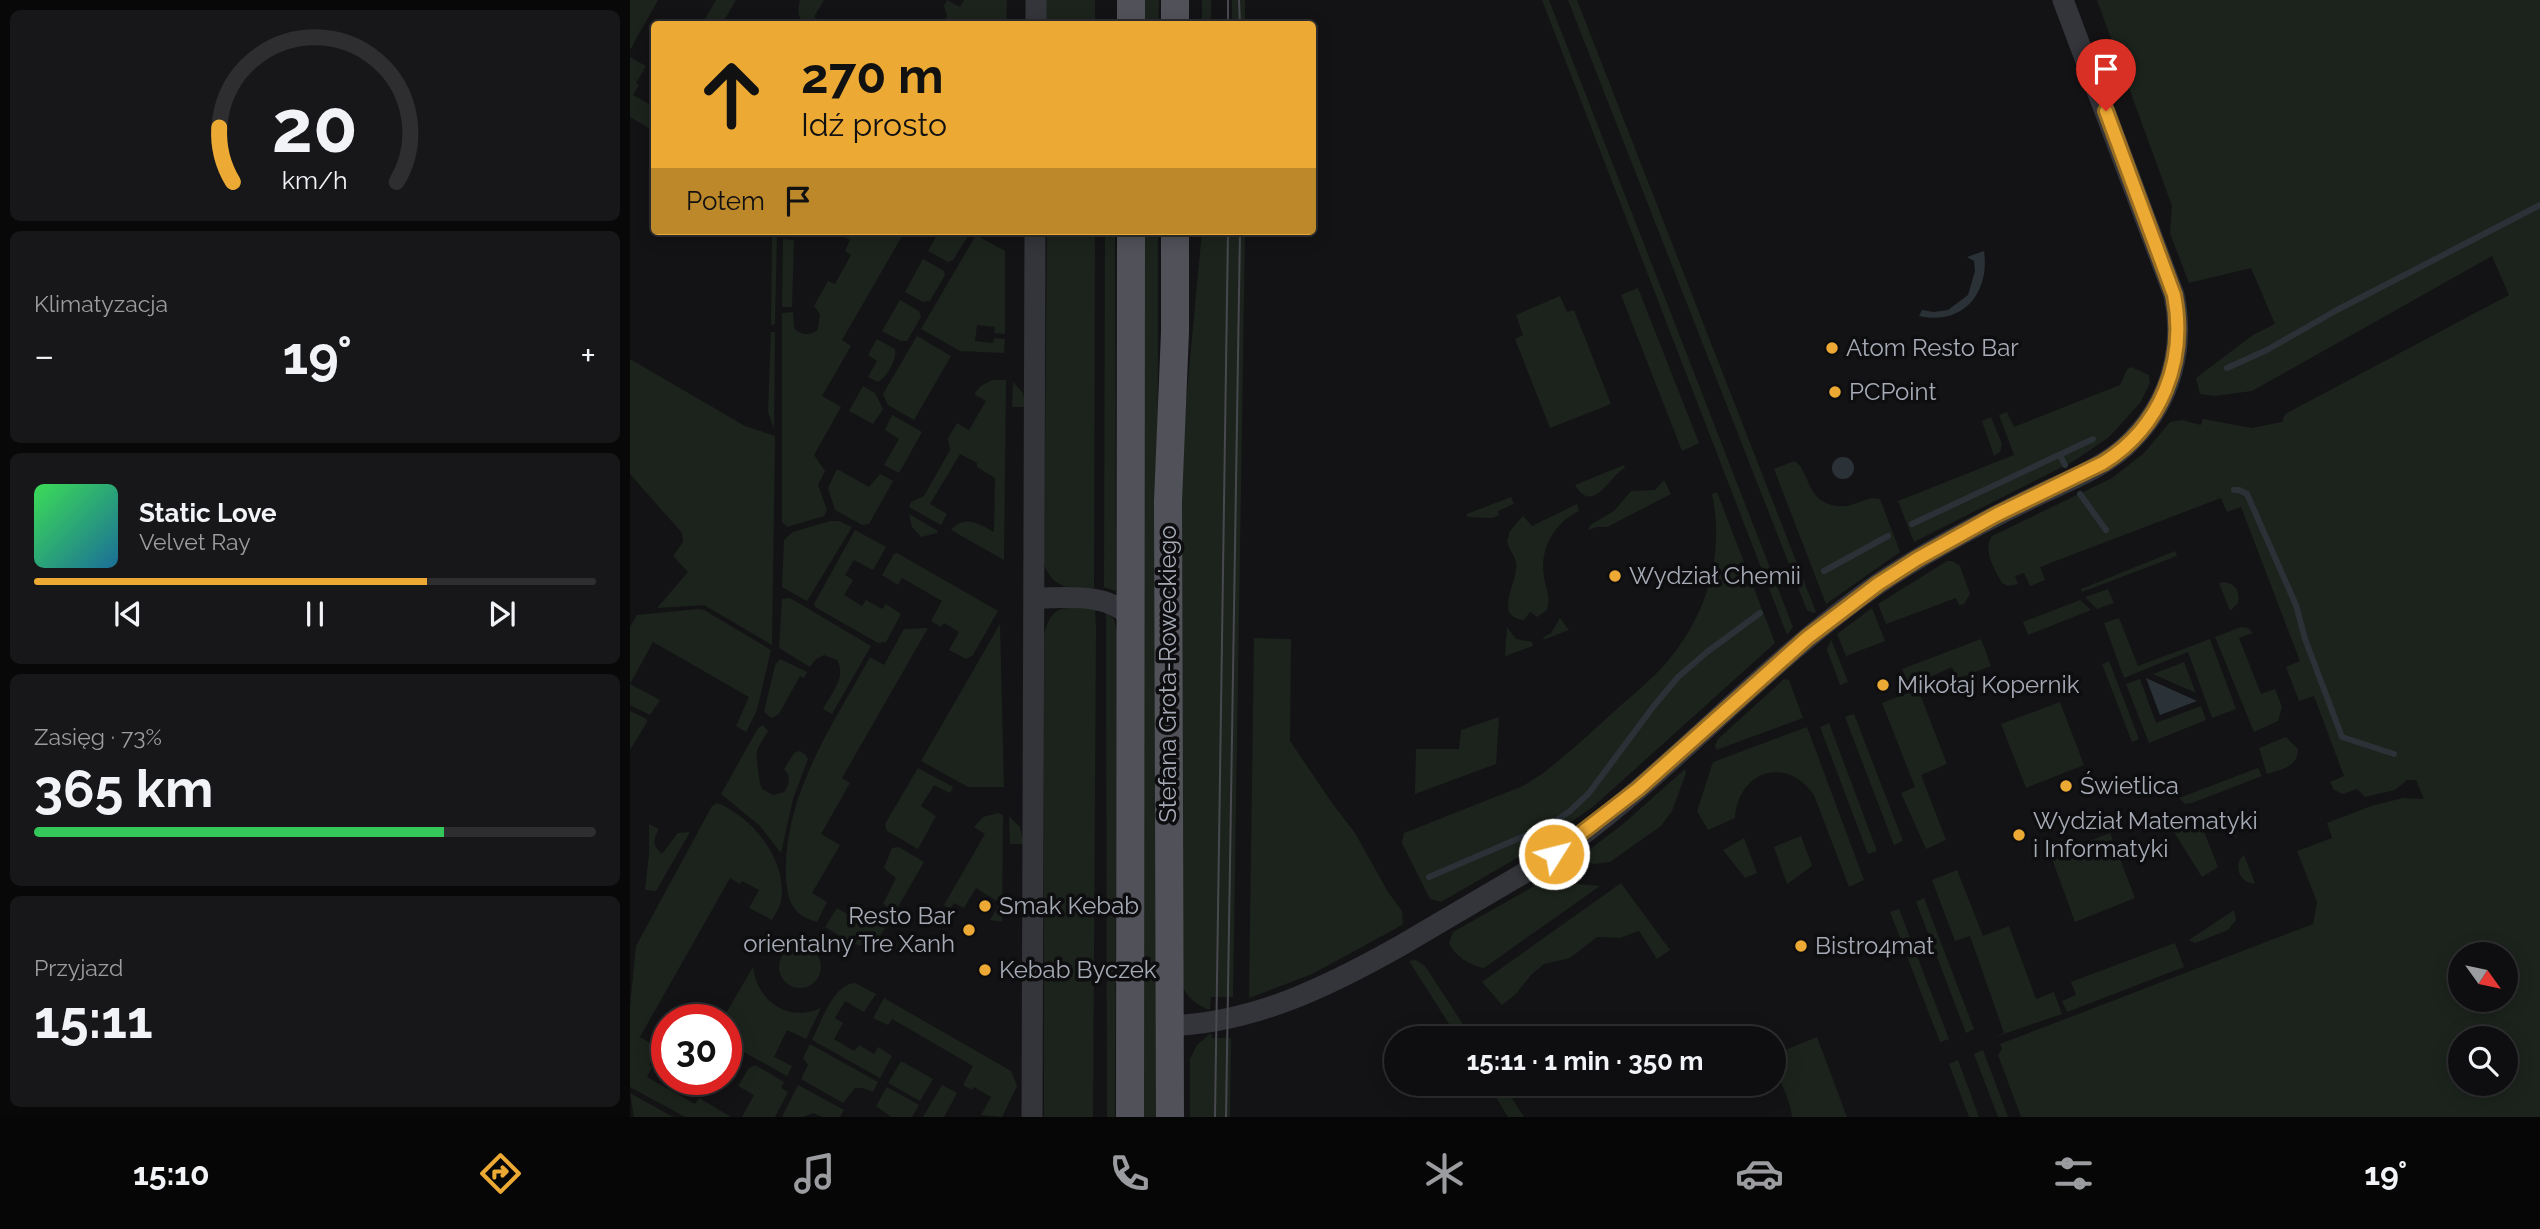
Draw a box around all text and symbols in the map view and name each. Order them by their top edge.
pin [2076,39,2136,111]
text: 270 m [801,47,944,104]
icon: ahead [686,49,777,140]
icon: arrive [2087,50,2125,88]
text: 20 [272,84,358,169]
text: Idź prosto [801,106,947,143]
text: km/h [282,165,348,195]
icon: arrive [779,182,817,220]
text: Potem [686,186,765,216]
text: Klimatyzacja [34,290,168,317]
text: 19° [283,325,352,386]
text: − [34,333,54,378]
text: + [580,333,596,378]
place label: Atom Resto Bar [1846,333,2019,362]
marker: Atom Resto Bar [1824,340,1840,356]
place label: PCPoint [1849,377,1937,406]
marker: PCPoint [1827,384,1843,400]
text: Static Love [139,498,277,528]
street label: Stefana Grota-Roweckiego [1153,525,1182,823]
text: Velvet Ray [139,528,251,555]
place label: Wydział Chemii [1629,561,1801,590]
marker: Wydział Chemii [1607,568,1623,584]
icon: previous [109,595,147,633]
icon: pause [296,595,334,633]
icon: next [483,595,521,633]
place label: Mikołaj Kopernik [1897,670,2080,699]
marker: Mikołaj Kopernik [1875,677,1891,693]
text: Zasięg · 73% [34,723,162,750]
text: 365 km [34,758,213,819]
place label: Świetlica [2080,771,2179,800]
marker: Świetlica [2058,778,2074,794]
place label: Wydział Matematyki i Informatyki [2033,806,2258,863]
position arrow [1517,817,1591,891]
marker: Wydział Matematyki i Informatyki [2011,827,2027,843]
place label: Smak Kebab [999,891,1139,920]
marker: Smak Kebab [977,898,993,914]
place label: Resto Bar orientalny Tre Xanh [743,901,956,958]
marker: Resto Bar orientalny Tre Xanh [961,922,977,938]
place label: Bistro4mat [1815,931,1934,960]
marker: Bistro4mat [1793,938,1809,954]
north arrow [2448,942,2518,1012]
map controls [2448,942,2518,1096]
text: Przyjazd [34,954,123,981]
place label: Kebab Byczek [999,955,1157,984]
marker: Kebab Byczek [977,962,993,978]
text: 15:11 [34,989,153,1050]
speed limit sign: 30 [651,1004,742,1095]
button: search [2448,1026,2518,1096]
text: 15:11 · 1 min · 350 m [1467,1046,1703,1076]
icon: directions [476,1149,525,1198]
icon: music [790,1149,839,1198]
icon: phone [1105,1149,1154,1198]
icon: climate [1420,1149,1469,1198]
icon: car [1735,1149,1784,1198]
icon: filters [2049,1149,2098,1198]
text: 15:10 [133,1155,210,1192]
text: 19° [2364,1155,2407,1192]

